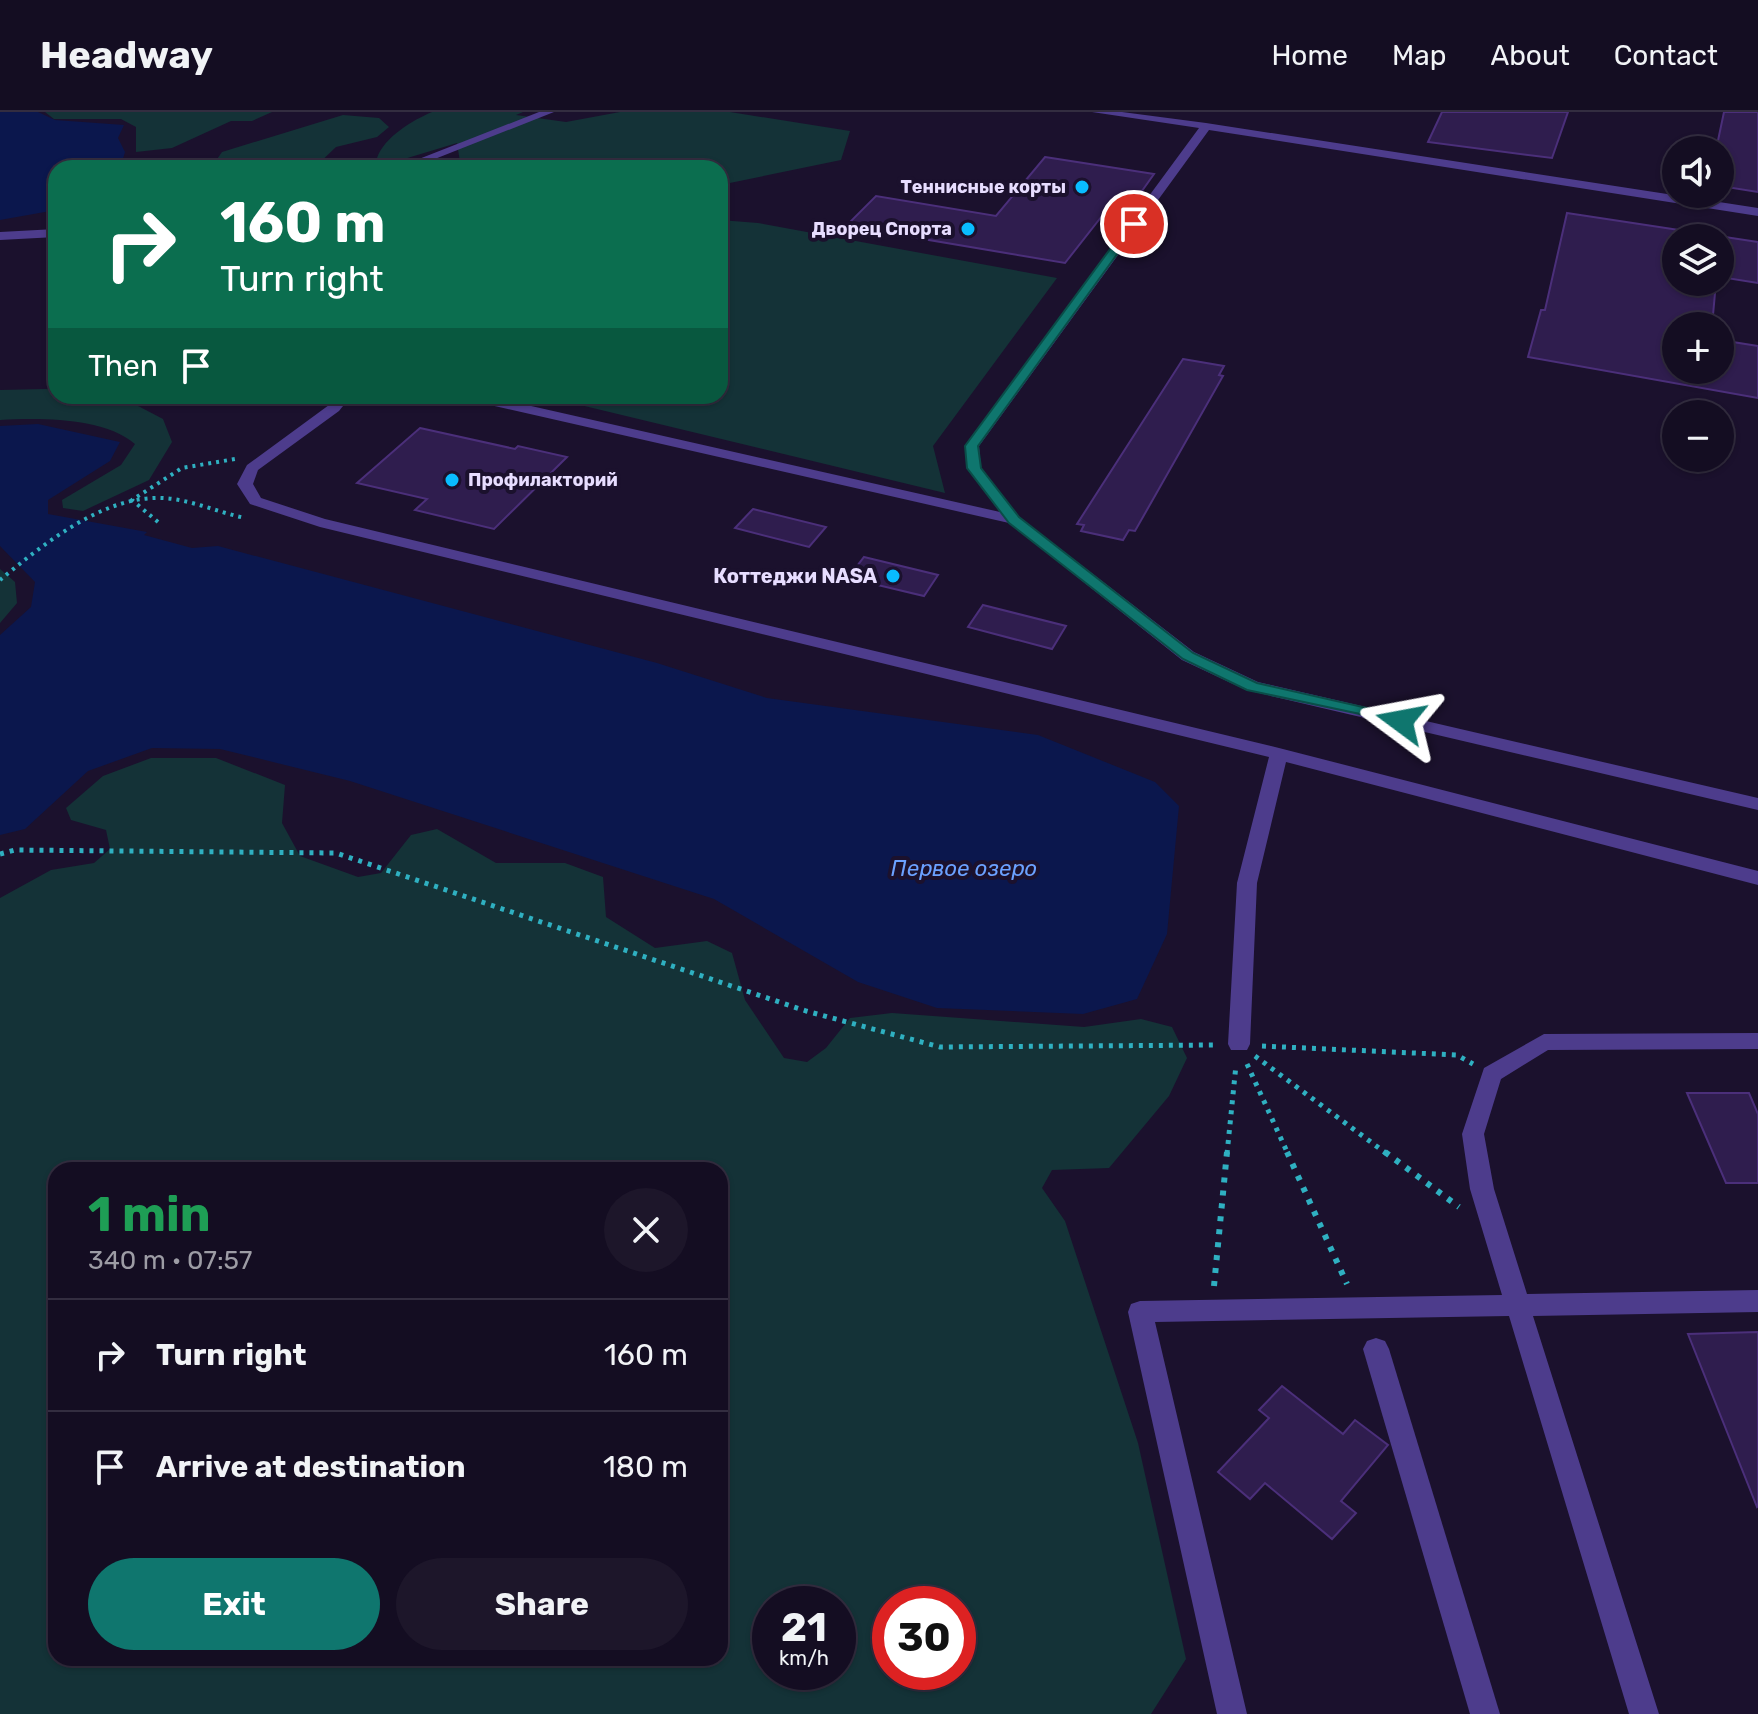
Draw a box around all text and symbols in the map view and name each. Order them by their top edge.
text: Headway [40,32,213,78]
text: Home [1271,39,1348,72]
text: Map [1392,39,1446,72]
text: About [1490,39,1570,72]
text: Contact [1614,39,1718,72]
map controls [1662,136,1734,472]
button: sound [1662,136,1734,208]
place label: Теннисные корты [901,176,1066,198]
marker: Теннисные корты [1073,178,1091,196]
text: 160 m [220,190,386,256]
pin [1100,190,1168,258]
icon: right [88,192,192,296]
icon: arrive [1112,202,1156,246]
place label: Дворец Спорта [812,218,952,240]
marker: Дворец Спорта [959,220,977,238]
button: layers [1662,224,1734,296]
text: Turn right [220,257,384,300]
button: + [1662,312,1734,384]
icon: arrive [174,344,218,388]
text: Then [88,348,158,384]
button: − [1662,400,1734,472]
place label: Профилакторий [468,469,618,491]
marker: Профилакторий [443,471,461,489]
place label: Коттеджи NASA [713,564,878,588]
marker: Коттеджи NASA [884,567,902,585]
position arrow [1359,679,1443,763]
water label: Первое озеро [891,855,1037,882]
text: 1 min [88,1186,211,1243]
button: close [604,1188,688,1272]
text: 340 m · 07:57 [88,1245,252,1276]
icon: right [88,1333,132,1377]
text: Turn right [156,1337,307,1373]
text: 160 m [604,1337,688,1373]
icon: arrive [88,1445,132,1489]
text: Arrive at destination [156,1449,466,1485]
text: 180 m [603,1449,688,1485]
button: Exit [88,1558,380,1650]
button: Share [396,1558,688,1650]
speed limit sign: 30 [872,1586,976,1690]
text: 21 [781,1604,827,1651]
text: km/h [779,1646,829,1670]

